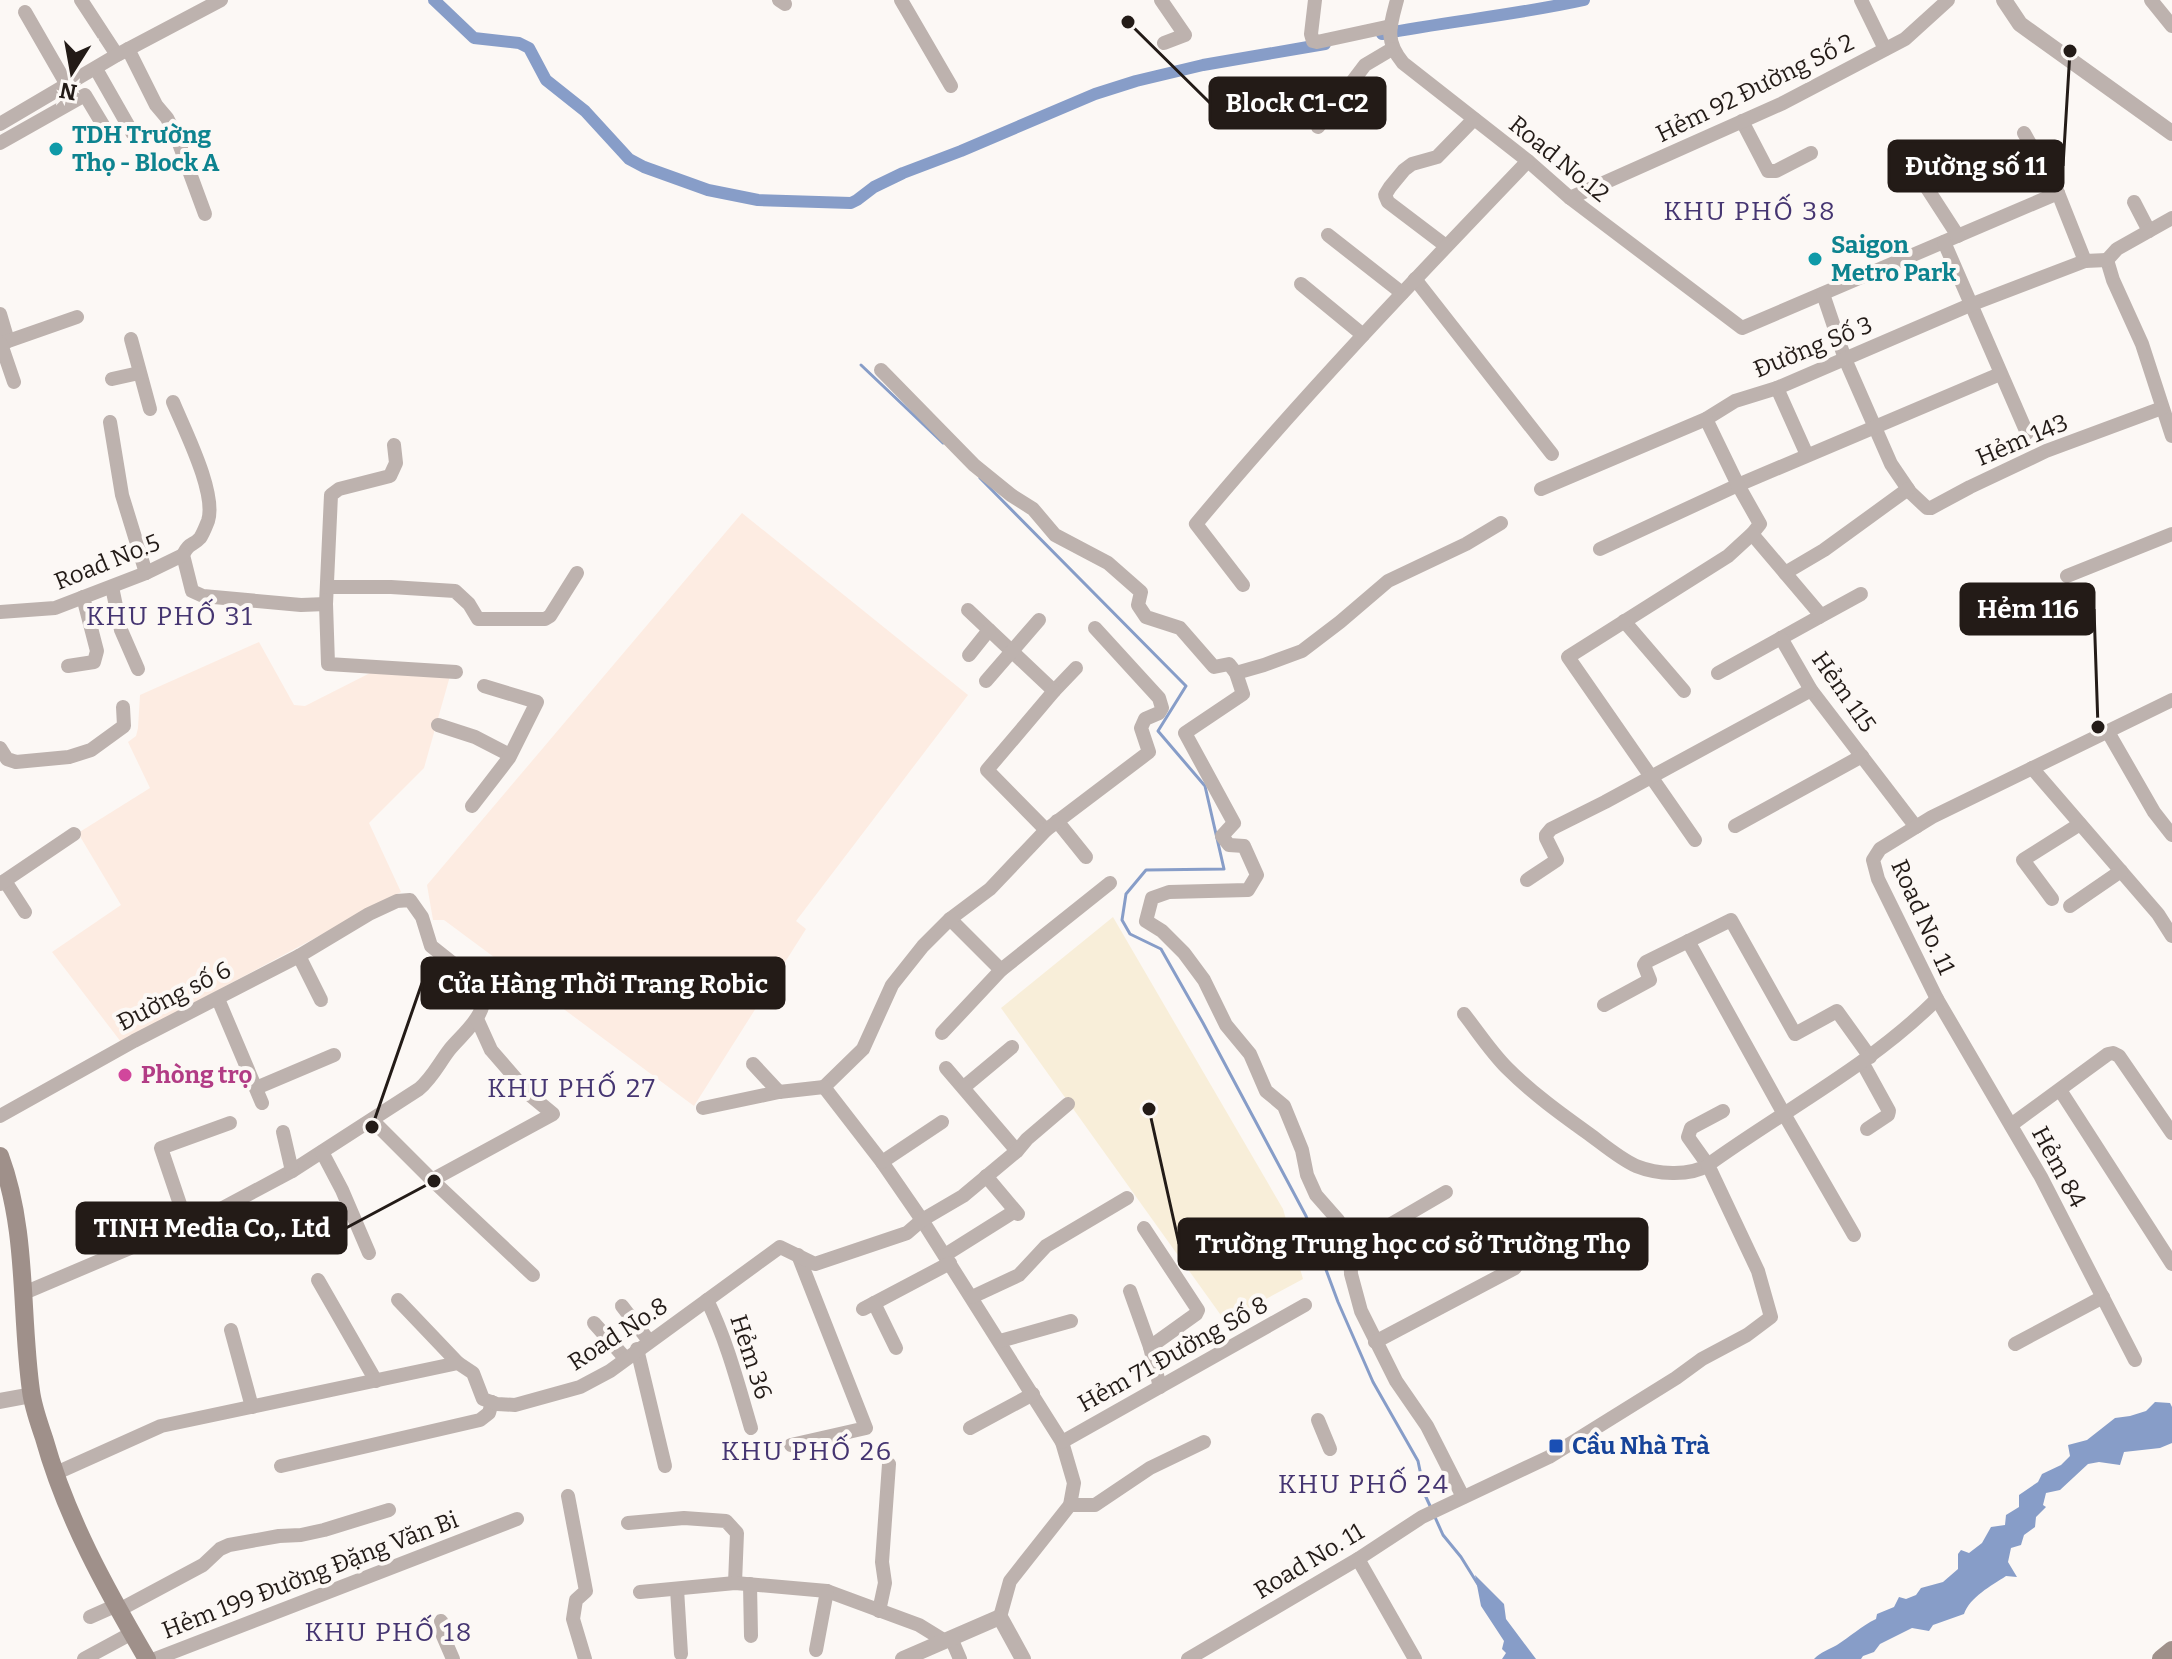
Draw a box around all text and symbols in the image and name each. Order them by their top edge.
street label: Hẻm 92 Đường Số 2 [1652,28,1858,148]
north arrow [32,32,112,112]
text: N [57,76,79,106]
callout: Block C1-C2 [1210,78,1385,128]
text: Block C1-C2 [1225,88,1369,119]
street label: Road No.12 [1503,110,1615,208]
place label: TDH Trường Thọ - Block A [72,121,220,177]
marker: TDH Trường Thọ - Block A [47,140,65,158]
callout: Đường số 11 [1889,141,2063,191]
text: Đường số 11 [1905,151,2048,182]
district label: KHU PHỐ 38 [1663,193,1837,227]
place label: Saigon Metro Park [1831,231,1957,287]
marker: Saigon Metro Park [1806,250,1824,268]
street label: Đường Số 3 [1749,310,1877,384]
street label: Hẻm 143 [1972,408,2072,472]
street label: Road No.5 [50,528,164,596]
callout: Hẻm 116 [1961,584,2094,634]
text: Hẻm 116 [1977,594,2079,625]
district label: KHU PHỐ 31 [86,598,254,632]
street label: Hẻm 115 [1806,646,1882,738]
street label: Road No. 11 [1885,855,1961,979]
street label: Đường số 6 [113,955,235,1037]
callout: Cửa Hàng Thời Trang Robic [422,958,784,1008]
text: Cửa Hàng Thời Trang Robic [438,969,768,1000]
place label: Phòng trọ [141,1061,252,1089]
marker: Phòng trọ [116,1066,134,1084]
district label: KHU PHỐ 27 [487,1070,657,1104]
street label: Hẻm 84 [2026,1122,2092,1212]
callout: TINH Media Co,. Ltd [77,1203,346,1253]
text: TINH Media Co,. Ltd [94,1213,331,1244]
callout: Trường Trung học cơ sở Trường Thọ [1179,1219,1647,1269]
text: Trường Trung học cơ sở Trường Thọ [1195,1229,1631,1260]
street label: Hẻm 71 Đường Số 8 [1073,1290,1273,1418]
street label: Road No.8 [563,1292,673,1376]
street label: Hẻm 36 [724,1311,778,1403]
place label: Cầu Nhà Trà [1572,1431,1710,1460]
district label: KHU PHỐ 26 [721,1433,893,1467]
marker: Cầu Nhà Trà [1547,1437,1565,1455]
district label: KHU PHỐ 24 [1278,1466,1450,1500]
street label: Hẻm 199 Đường Đặng Văn Bi [158,1506,462,1644]
street label: Road No. 11 [1249,1517,1369,1605]
district label: KHU PHỐ 18 [305,1614,473,1648]

